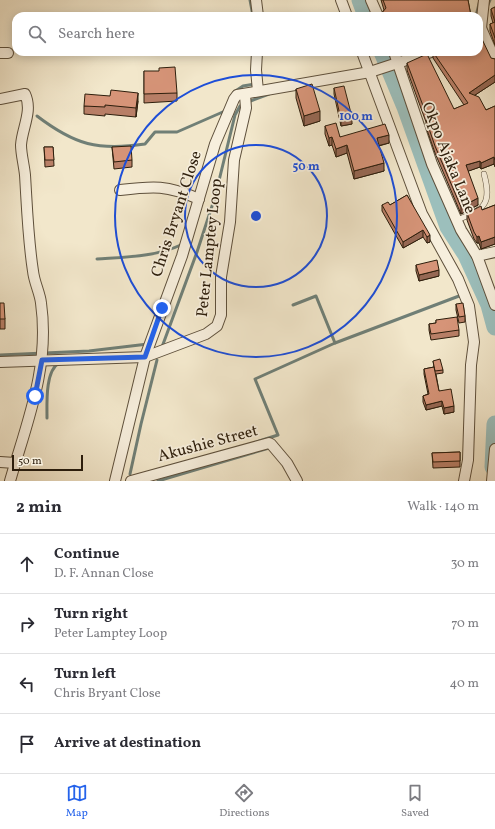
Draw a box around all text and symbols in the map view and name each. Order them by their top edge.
search box [12,12,483,56]
icon: search [26,23,48,45]
text: Search here [58,24,135,45]
street label: Okpo Ajaka Lane [416,99,480,217]
text: 100 m [339,109,373,125]
street label: Chris Bryant Close [146,148,208,280]
text: 50 m [292,159,320,175]
street label: Peter Lamptey Loop [192,178,228,318]
centre of rings [249,209,263,223]
route end [153,299,171,317]
route start [26,387,44,405]
street label: Akushie Street [155,420,261,468]
scale bar [12,453,83,472]
text: 50 m [18,454,42,469]
text: 2 min [16,496,62,519]
text: Walk · 140 m [407,498,479,516]
text: Continue [54,544,119,565]
icon: ahead [16,553,38,575]
text: 30 m [451,555,479,573]
text: D. F. Annan Close [54,565,154,583]
text: Turn right [54,604,128,625]
icon: right [16,613,38,635]
text: 70 m [451,615,479,633]
text: Peter Lamptey Loop [54,625,167,643]
text: Turn left [54,664,116,685]
icon: left [16,673,38,695]
text: 40 m [450,675,479,693]
text: Chris Bryant Close [54,685,161,703]
icon: arrive [16,733,38,755]
text: Arrive at destination [54,733,201,754]
tab: Map [66,782,88,821]
tab: Directions [219,782,270,821]
tab: Saved [401,782,429,821]

